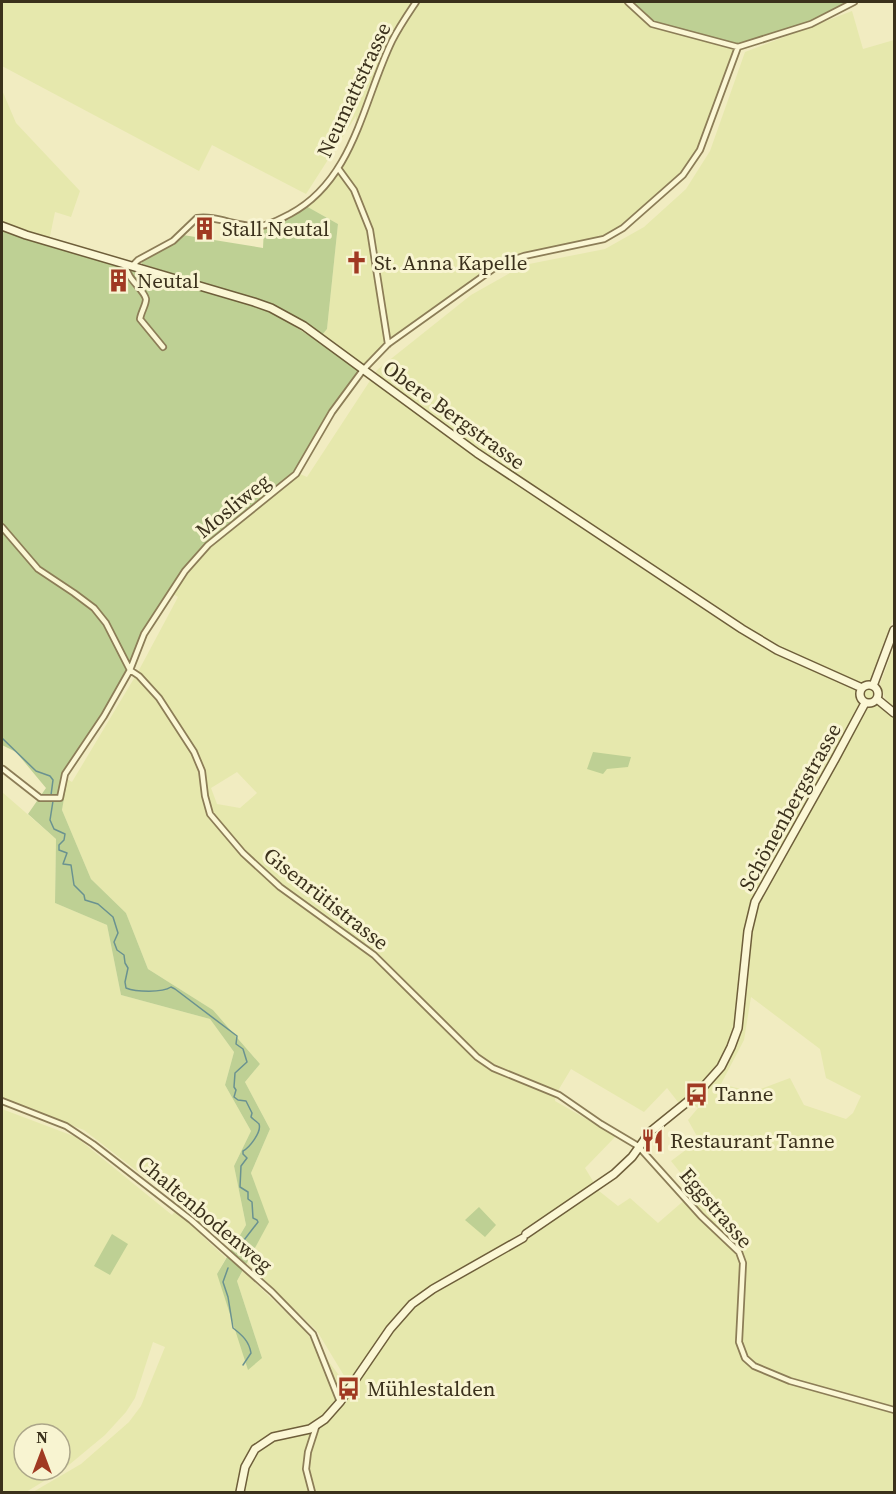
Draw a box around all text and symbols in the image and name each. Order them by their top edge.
street label: Neumattstrasse [310,18,397,162]
place label: Stall Neutal [222,214,329,243]
building icon: Stall Neutal [191,216,217,242]
place label: St. Anna Kapelle [374,248,528,277]
church icon: St. Anna Kapelle [343,250,369,276]
place label: Neutal [137,266,199,295]
building icon: Neutal [106,268,132,294]
street label: Obere Bergstrasse [377,353,531,476]
street label: Mosliweg [189,466,276,545]
street label: Schönenbergstrasse [731,718,848,896]
street label: Gisenrütistrasse [258,841,395,957]
place label: Tanne [715,1079,774,1108]
bus stop icon: Tanne [684,1081,710,1107]
place label: Restaurant Tanne [670,1126,835,1155]
restaurant icon: Restaurant Tanne [639,1128,665,1154]
street label: Chaltenbodenweg [131,1148,279,1279]
street label: Eggstrasse [673,1161,760,1254]
place label: Mühlestalden [367,1374,496,1403]
bus stop icon: Mühlestalden [336,1376,362,1402]
north arrow [12,1422,72,1482]
text: N [36,1426,48,1448]

